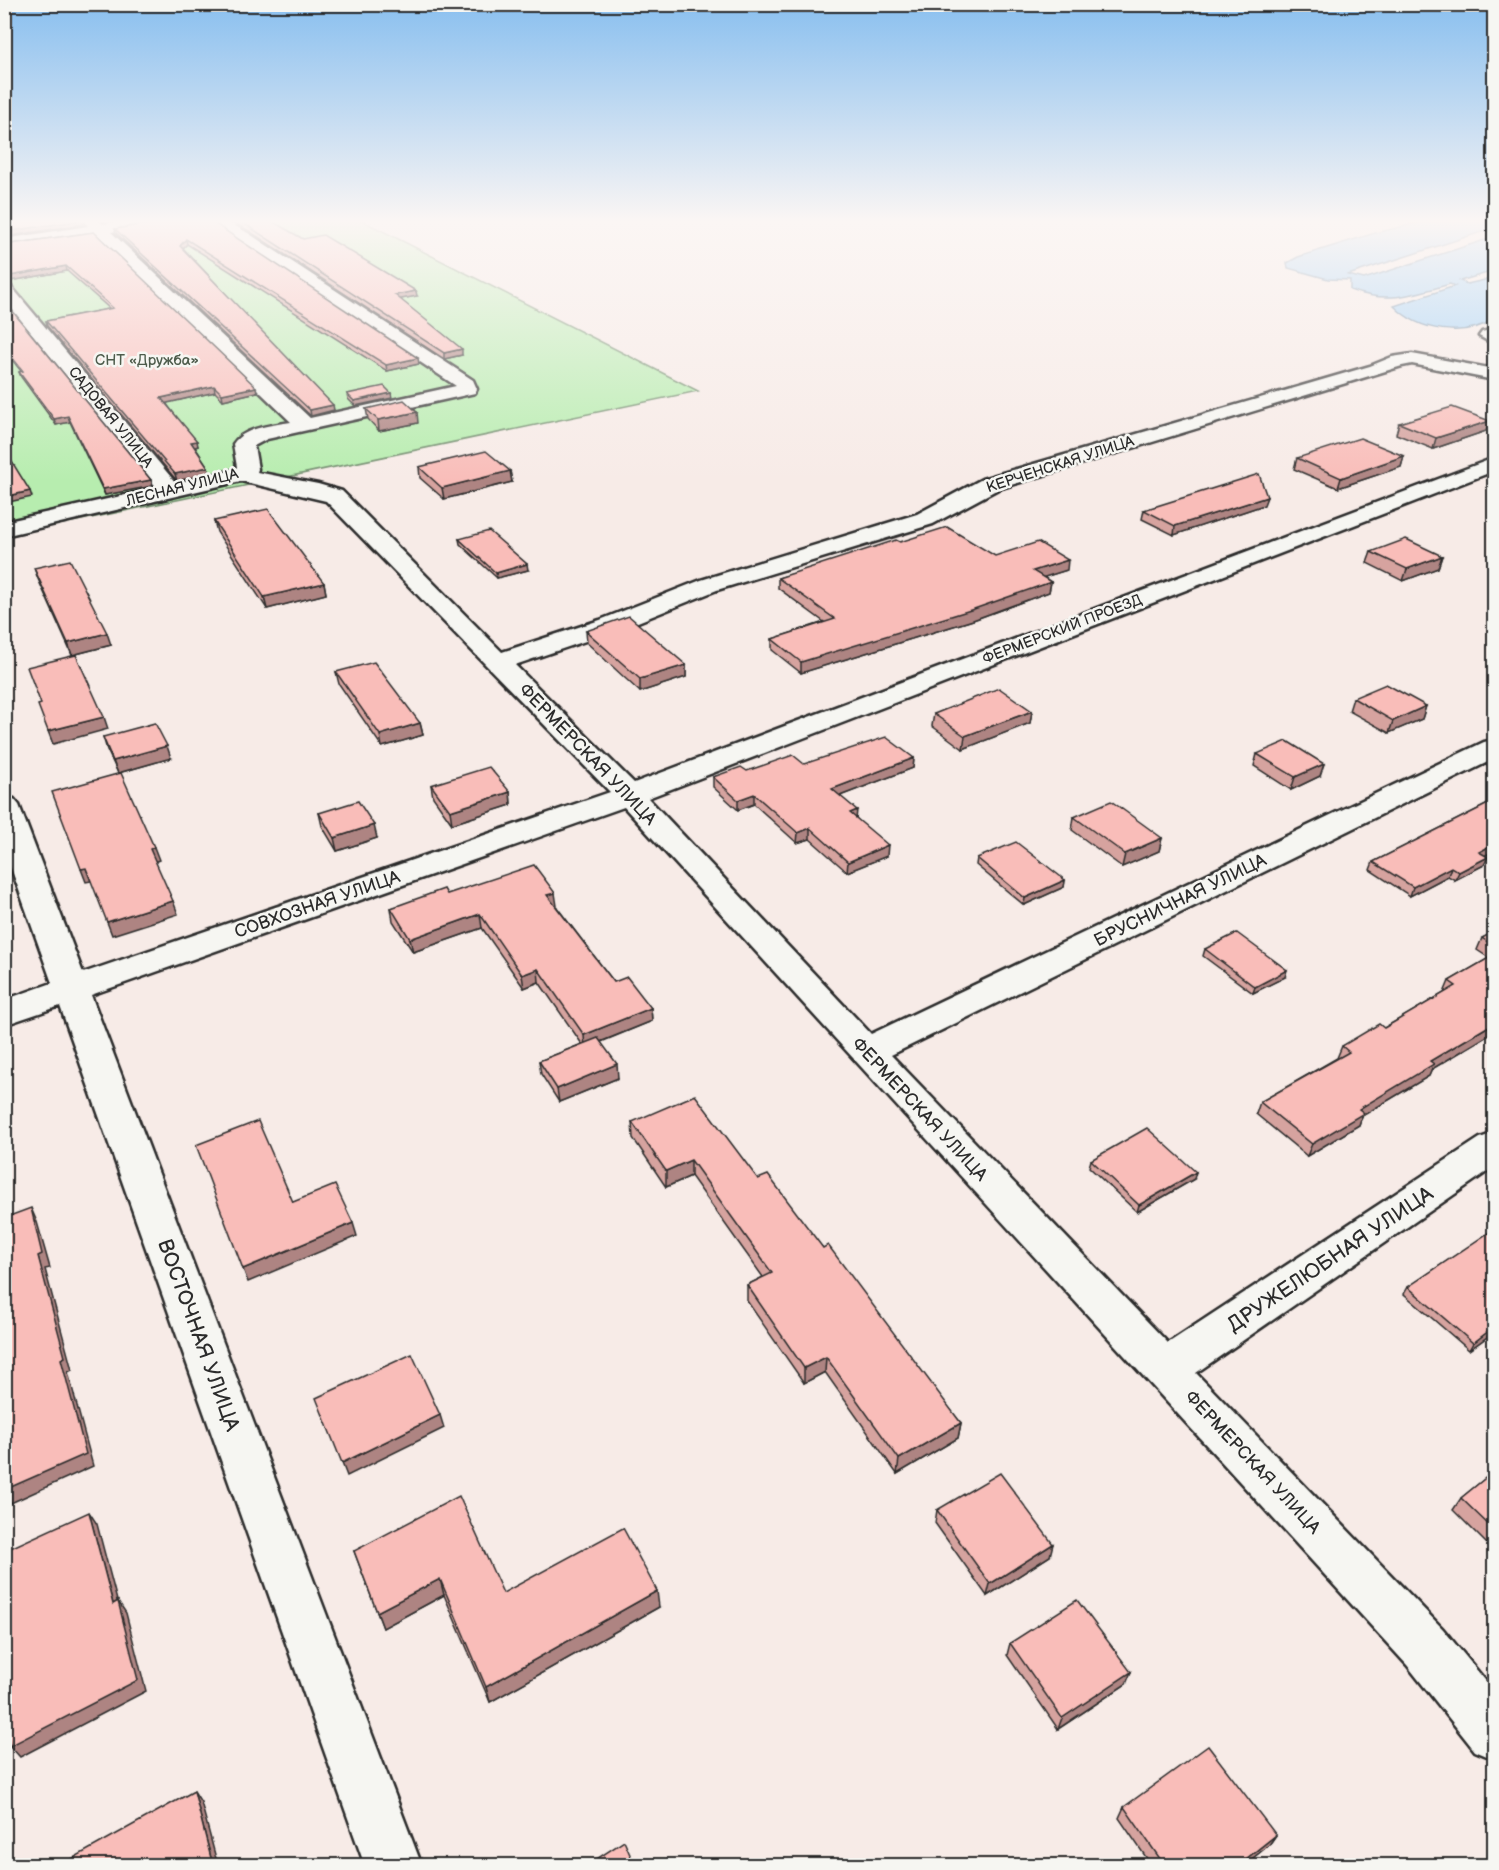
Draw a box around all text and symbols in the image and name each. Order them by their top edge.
park label: СНТ «Дружба» [95,351,199,370]
street label: САДОВАЯ УЛИЦА [64,363,158,472]
street label: КЕРЧЕНСКАЯ УЛИЦА [984,431,1137,497]
street label: ЛЕСНАЯ УЛИЦА [123,464,241,511]
street label: ФЕРМЕРСКИЙ ПРОЕЗД [980,590,1145,669]
street label: ФЕРМЕРСКАЯ УЛИЦА [515,679,661,830]
street label: БРУСНИЧНАЯ УЛИЦА [1091,850,1270,951]
street label: СОВХОЗНАЯ УЛИЦА [232,866,403,943]
street label: ФЕРМЕРСКАЯ УЛИЦА [848,1033,992,1186]
street label: ДРУЖЕЛЮБНАЯ УЛИЦА [1223,1181,1438,1338]
street label: ВОСТОЧНАЯ УЛИЦА [152,1236,245,1435]
street label: ФЕРМЕРСКАЯ УЛИЦА [1181,1386,1325,1539]

